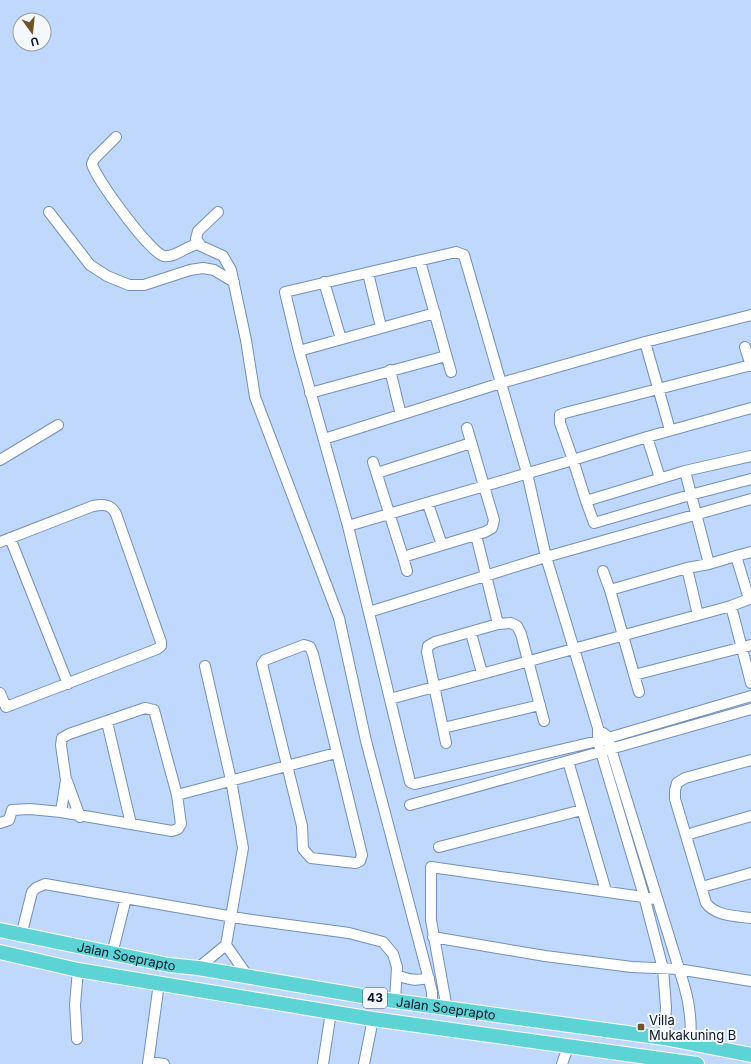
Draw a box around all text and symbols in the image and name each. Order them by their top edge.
north arrow [12,12,52,52]
text: U [29,34,40,49]
street label: Jalan Soeprapto [76,938,177,974]
road number: 43 [363,988,387,1008]
street label: Jalan Soeprapto [395,993,497,1023]
place label: Villa Mukakuning B [649,1012,736,1043]
marker: Villa Mukakuning B [636,1022,646,1032]

